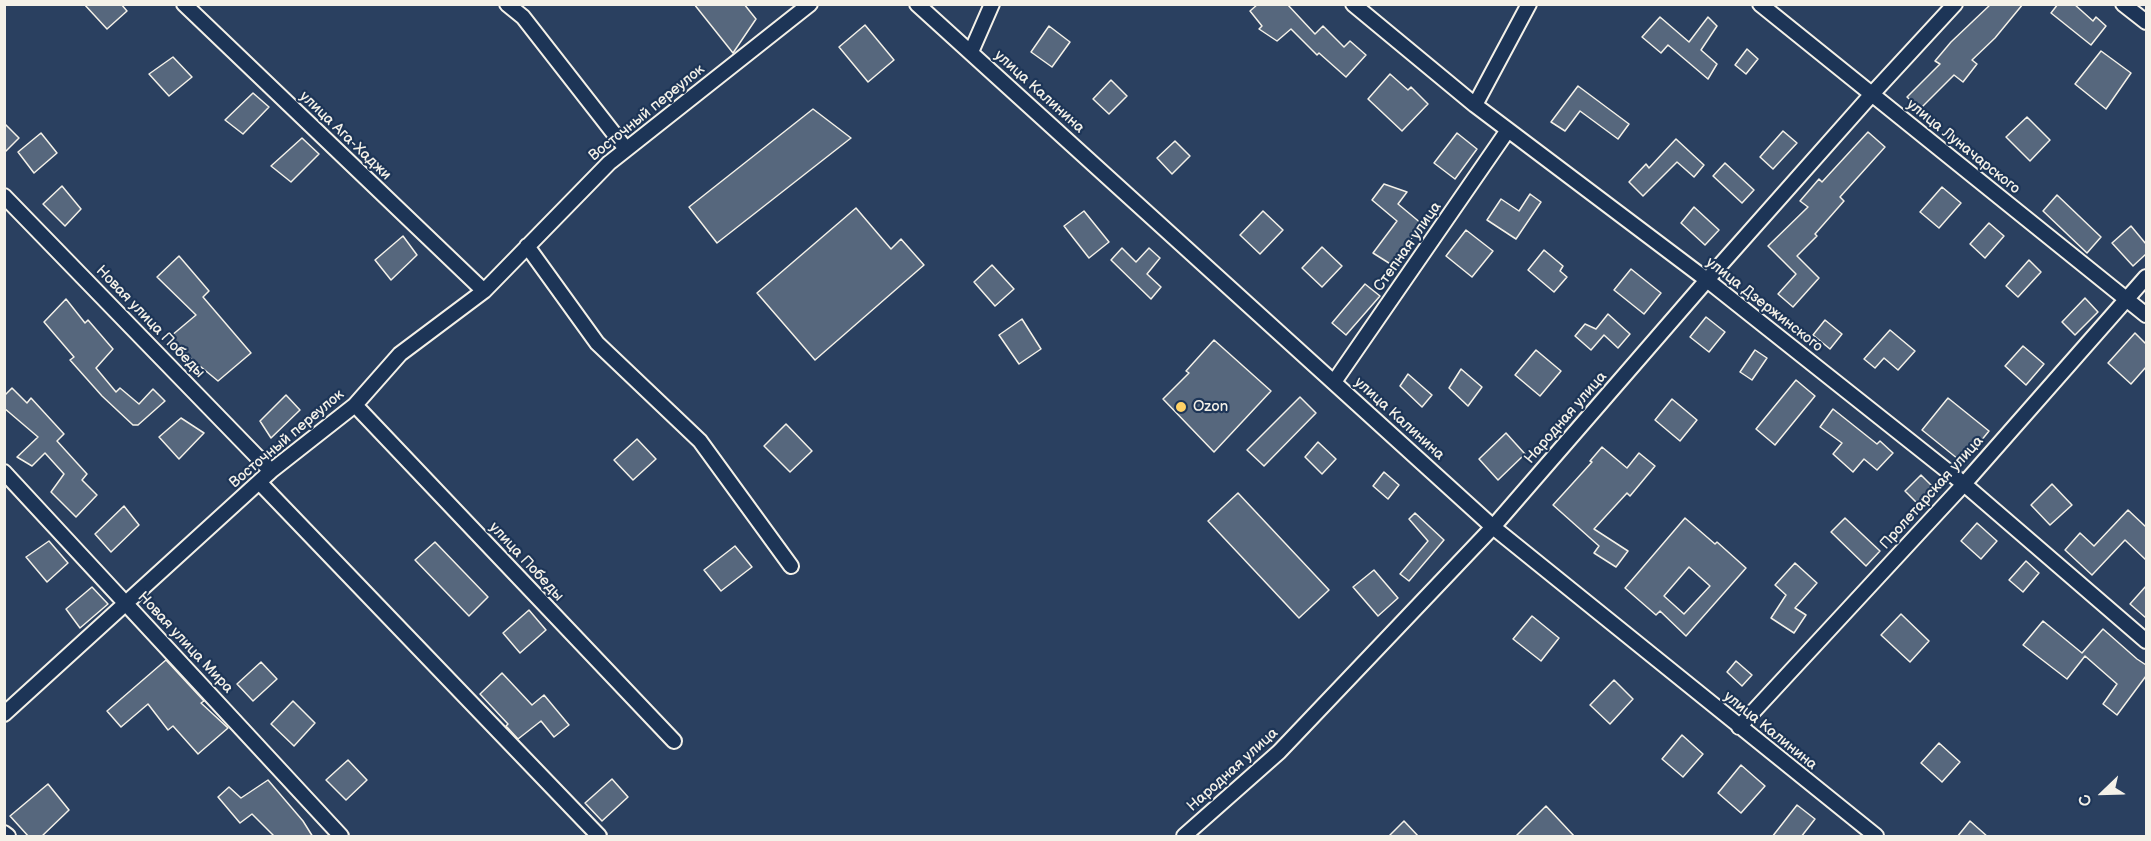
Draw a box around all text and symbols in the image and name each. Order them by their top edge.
street label: улица Калинина [990,47,1088,137]
street label: Восточный переулок [585,61,709,165]
street label: улица Ага-Хаджи [295,88,395,184]
street label: улица Луначарского [1903,96,2023,198]
street label: Степная улица [1370,199,1446,295]
street label: улица Дзержинского [1702,254,1826,356]
street label: Новая улица Победы [92,262,208,382]
street label: Народная улица [1521,368,1611,468]
street label: улица Калинина [1350,374,1448,464]
street label: Восточный переулок [226,386,348,492]
place label: Ozon [1193,398,1228,416]
marker: Ozon [1174,400,1188,414]
street label: Пролетарская улица [1876,433,1988,553]
street label: улица Победы [485,519,567,605]
street label: Новая улица Мира [133,589,237,697]
street label: улица Калинина [1720,688,1820,774]
street label: Народная улица [1184,724,1282,816]
north arrow [2073,763,2133,823]
text: С [2075,791,2097,809]

